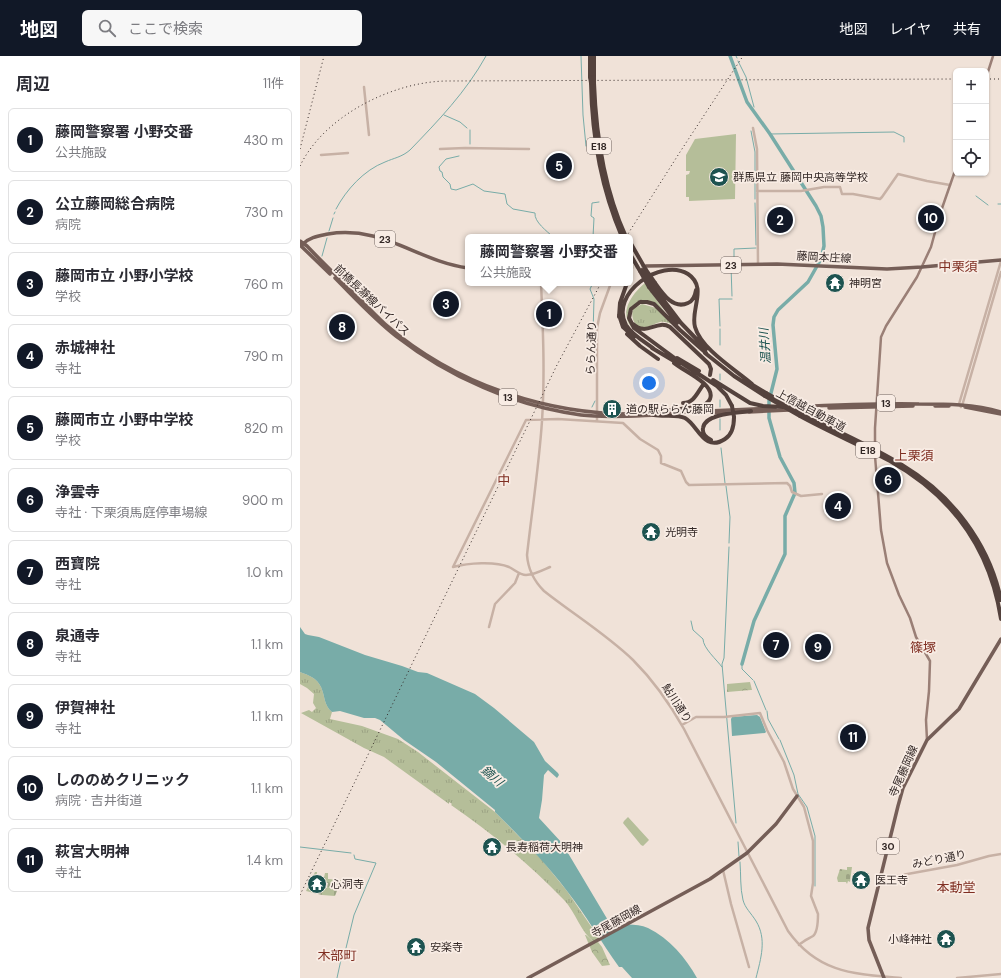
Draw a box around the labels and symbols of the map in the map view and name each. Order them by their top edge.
road number: E18 [587,138,611,154]
pin: 5 [546,151,572,181]
school or university icon: 群馬県立 藤岡中央高等学校 [708,166,730,188]
place label: 群馬県立 藤岡中央高等学校 [733,170,868,184]
pin: 10 [918,203,944,233]
pin: 2 [767,205,793,235]
road number: 23 [375,231,395,247]
street label: 藤岡本庄線 [796,249,852,265]
road number: 23 [721,257,741,273]
district label: 中栗須 [938,258,978,275]
street label: 前橋長瀞線バイパス [331,261,413,339]
temple icon: 神明宮 [824,272,846,294]
place label: 神明宮 [849,276,882,290]
pin: 3 [433,289,459,319]
pin: 1 [536,299,562,329]
pin: 8 [329,312,355,342]
street label: ららん通り [583,320,599,376]
water label: 温井川 [756,325,774,365]
your location [639,373,659,393]
street label: 上信越自動車道 [774,386,848,434]
road number: 13 [499,389,517,405]
road number: 13 [877,395,895,411]
building icon: 道の駅ららん藤岡 [601,398,623,420]
place label: 道の駅ららん藤岡 [626,402,714,416]
road number: E18 [856,442,880,458]
district label: 上栗須 [894,447,934,464]
pin: 6 [875,465,901,495]
district label: 中 [497,472,511,489]
pin: 4 [825,491,851,521]
temple icon: 光明寺 [640,521,662,543]
place label: 光明寺 [665,525,698,539]
pin: 7 [763,630,789,660]
pin: 9 [805,632,831,662]
district label: 篠塚 [910,639,936,656]
street label: 鮎川通り [659,681,695,725]
pin: 11 [840,722,866,752]
street label: 寺尾藤岡線 [885,743,921,799]
water label: 鏑川 [478,762,508,791]
temple icon: 長寿稲荷大明神 [481,836,503,858]
road number: 30 [877,838,899,854]
place label: 長寿稲荷大明神 [506,840,583,854]
street label: みどり通り [911,847,967,871]
temple icon: 医王寺 [850,869,872,891]
temple icon: 心洞寺 [306,873,328,895]
place label: 医王寺 [875,873,908,887]
place label: 心洞寺 [331,877,364,891]
district label: 本動堂 [936,879,976,896]
street label: 寺尾藤岡線 [589,902,643,940]
temple icon: 小峰神社 [935,928,957,950]
place label: 小峰神社 [888,932,932,946]
temple icon: 安楽寺 [405,936,427,958]
place label: 安楽寺 [430,940,463,954]
district label: 木部町 [317,947,357,964]

